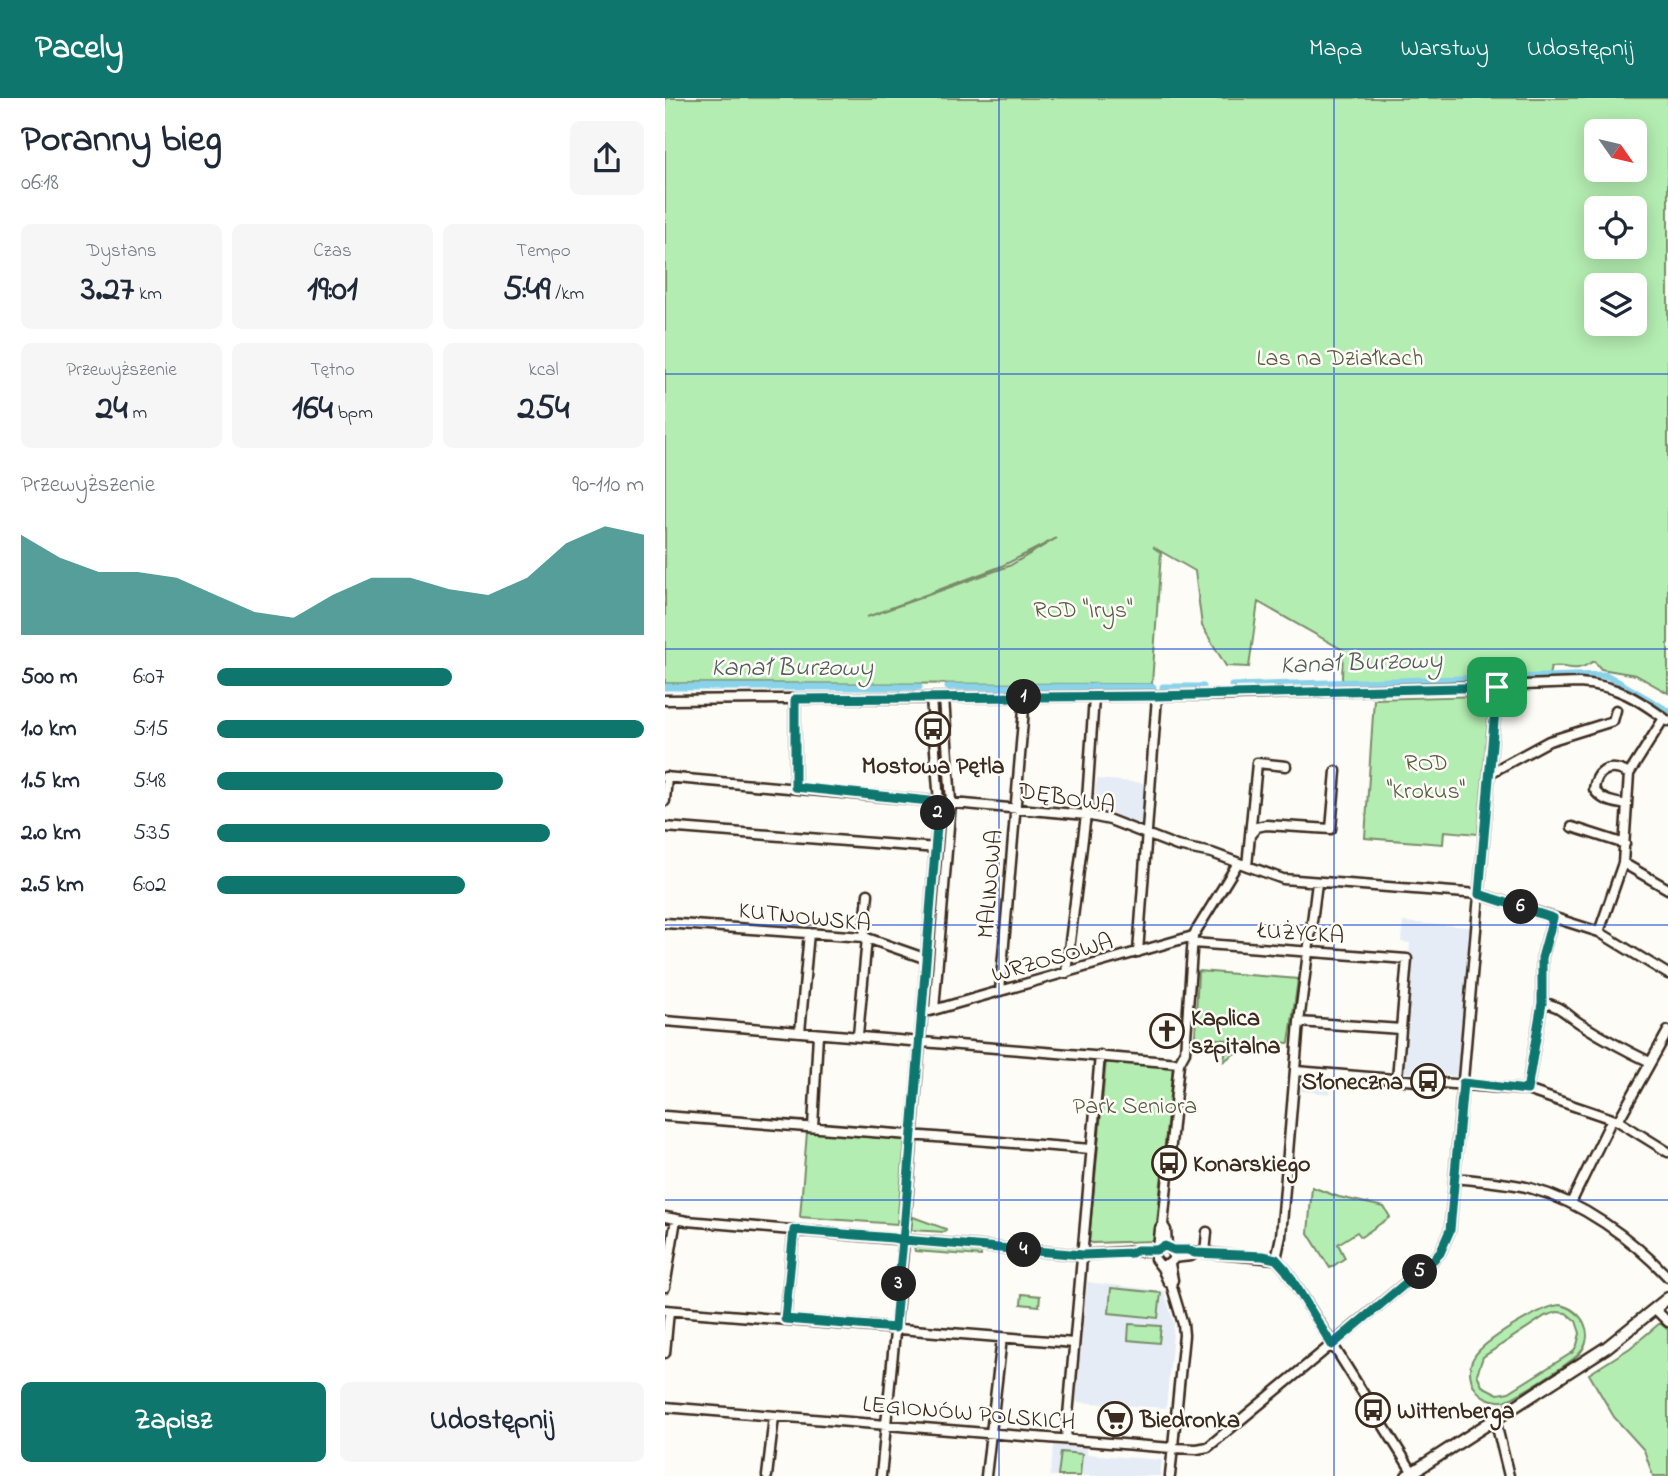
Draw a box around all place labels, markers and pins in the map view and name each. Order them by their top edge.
pin [1467,657,1527,717]
pin: 1 [1007,680,1041,714]
bus stop icon: Mostowa Pętla [914,710,952,748]
place label: Mostowa Pętla [862,750,1004,785]
pin: 2 [921,796,955,830]
pin: 6 [1503,890,1539,924]
place label: Kaplica szpitalna [1191,1002,1281,1065]
church icon: Kaplica szpitalna [1148,1012,1186,1050]
bus stop icon: Słoneczna [1409,1062,1447,1100]
place label: Słoneczna [1302,1066,1403,1101]
bus stop icon: Konarskiego [1150,1144,1188,1182]
place label: Konarskiego [1193,1148,1310,1184]
pin: 4 [1007,1232,1041,1268]
pin: 5 [1403,1254,1437,1290]
pin: 3 [881,1266,917,1302]
bus stop icon: Wittenberga [1354,1391,1392,1429]
place label: Wittenberga [1397,1395,1514,1431]
supermarket icon: Biedronka [1096,1400,1134,1438]
place label: Biedronka [1139,1404,1240,1439]

